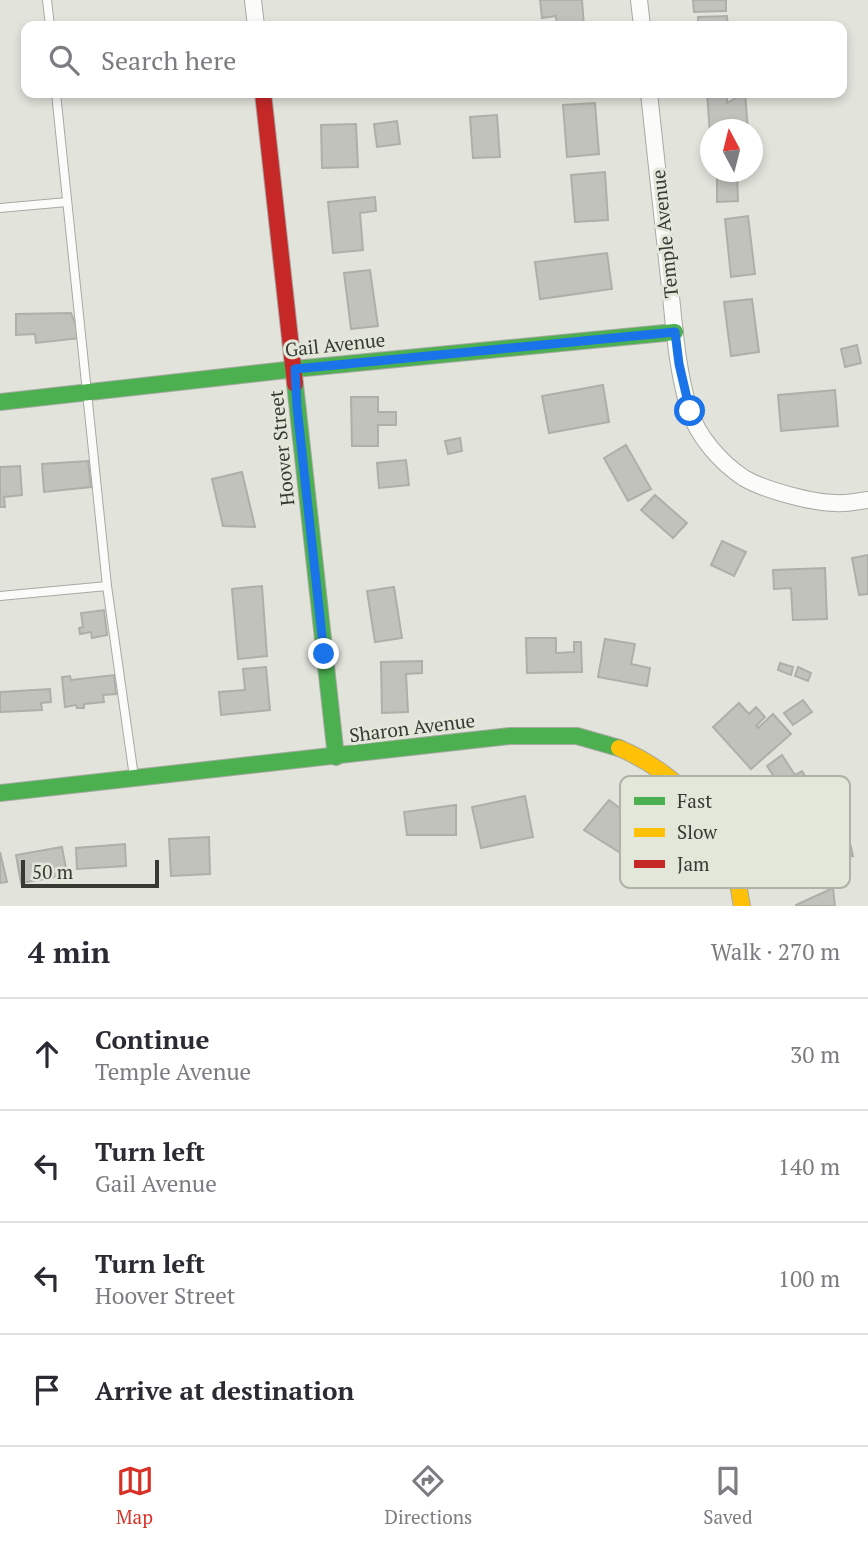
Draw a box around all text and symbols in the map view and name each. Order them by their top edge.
search box [21,21,847,98]
icon: search [45,41,83,79]
text: Search here [101,43,236,77]
north arrow [700,119,763,182]
street label: Temple Avenue [645,169,683,299]
street label: Gail Avenue [284,326,386,362]
street label: Hoover Street [263,389,299,507]
route start [674,395,705,426]
route end [308,638,339,669]
street label: Sharon Avenue [348,707,476,747]
legend [620,776,850,888]
text: Fast [677,788,712,813]
text: Slow [677,819,718,844]
text: Jam [677,851,710,876]
scale bar [21,857,159,889]
text: 50 m [32,859,73,884]
text: 4 min [28,932,110,972]
text: Walk · 270 m [711,936,840,967]
text: Continue [95,1022,209,1056]
icon: ahead [28,1035,66,1073]
text: 30 m [790,1039,840,1070]
text: Temple Avenue [95,1056,251,1087]
text: Turn left [95,1134,205,1168]
icon: left [28,1147,66,1185]
text: 140 m [778,1151,840,1182]
text: Gail Avenue [95,1168,217,1199]
text: Turn left [95,1246,205,1280]
icon: left [28,1259,66,1297]
text: 100 m [778,1263,840,1294]
text: Hoover Street [95,1280,235,1311]
icon: arrive [28,1371,66,1409]
text: Arrive at destination [95,1373,354,1407]
tab: Map [116,1462,154,1529]
tab: Directions [385,1462,472,1529]
tab: Saved [703,1462,752,1529]

